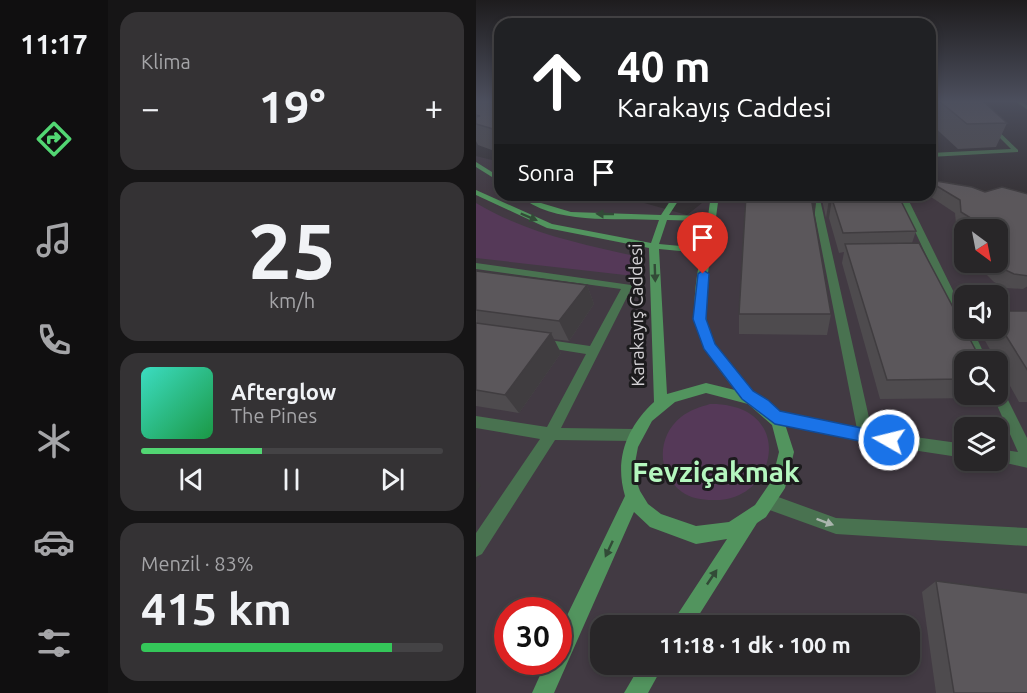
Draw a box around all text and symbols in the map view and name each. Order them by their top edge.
text: 11:17 [20,29,88,59]
icon: ahead [518,42,596,120]
text: 40 m [617,43,711,90]
text: Klima [141,50,191,73]
text: 19° [259,81,325,132]
text: − [141,89,160,126]
text: + [424,89,443,126]
text: Karakayış Caddesi [617,92,832,122]
icon: directions [33,118,75,160]
icon: arrive [587,156,620,189]
text: Sonra [518,160,575,185]
text: 25 [248,206,336,294]
one-way arrow [596,209,615,219]
pin [677,212,728,274]
one-way arrow [520,213,538,222]
icon: music [33,219,75,261]
north arrow [954,219,1008,273]
map controls [954,219,1008,471]
icon: arrive [686,221,719,254]
street label: Karakayış Caddesi [625,243,647,387]
one-way arrow [650,263,659,282]
button: sound [954,285,1008,339]
text: km/h [269,289,315,312]
icon: phone [33,319,75,361]
button: search [954,351,1008,405]
text: Afterglow [231,379,336,404]
text: The Pines [231,404,317,427]
position arrow [857,408,921,472]
button: layers [954,417,1008,471]
icon: climate [33,420,75,462]
district label: Fevziçakmak [632,456,800,488]
icon: previous [175,463,208,496]
icon: pause [275,463,308,496]
icon: next [376,463,409,496]
one-way arrow [816,517,834,527]
icon: car [33,521,75,563]
one-way arrow [604,541,613,558]
text: Menzil · 83% [141,552,254,575]
one-way arrow [706,569,717,585]
text: 415 km [141,583,292,634]
speed limit sign: 30 [494,597,572,675]
icon: filters [33,622,75,664]
text: 11:18 · 1 dk · 100 m [659,632,851,657]

